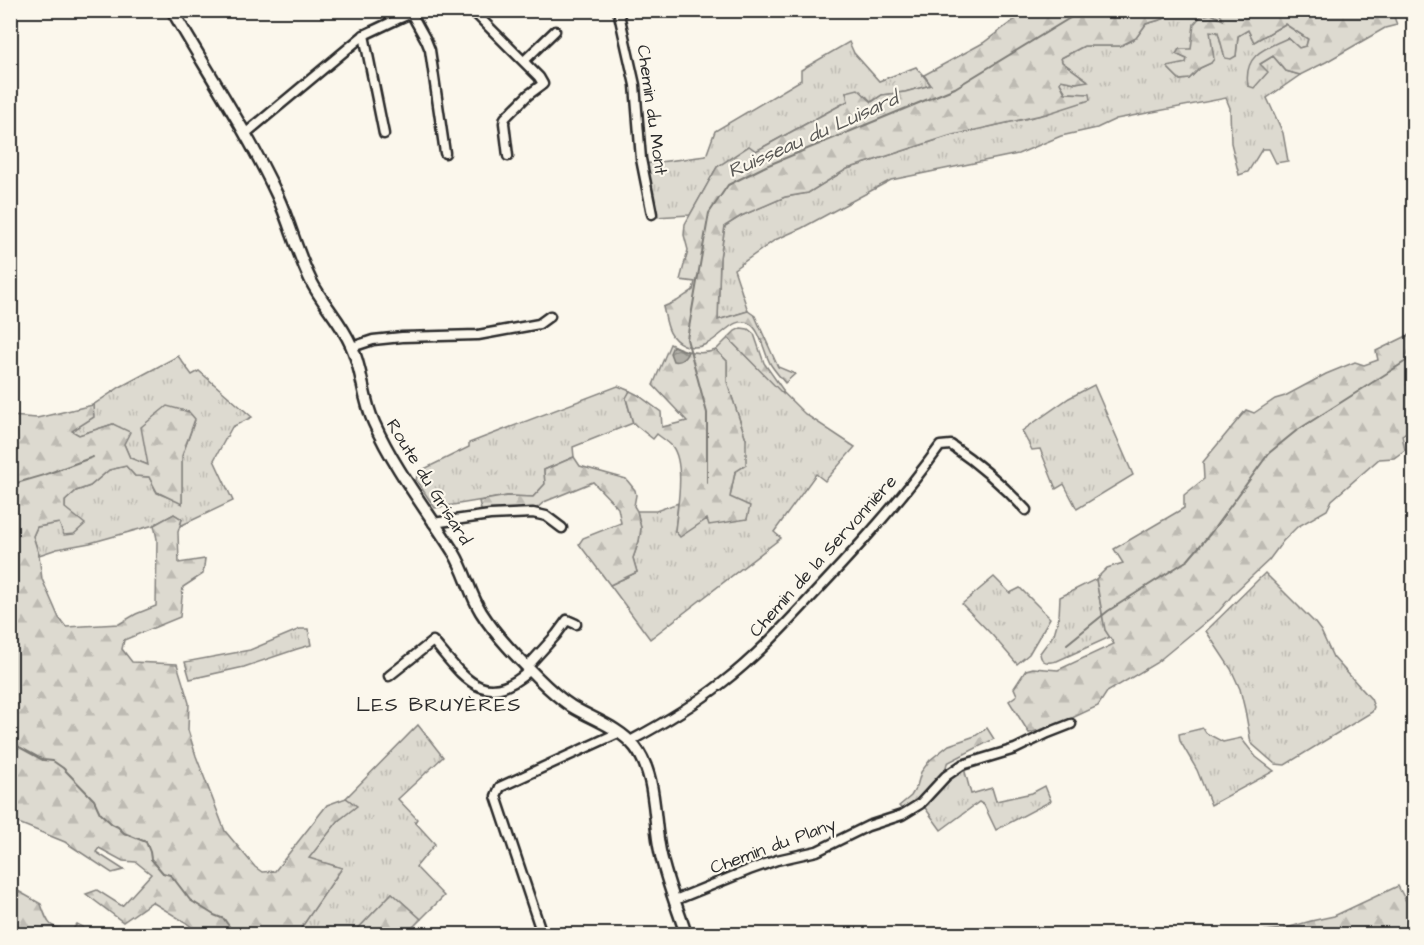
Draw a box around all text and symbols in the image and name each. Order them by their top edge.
street label: Chemin du Mont [630,43,674,177]
water label: Ruisseau du Luisard [723,83,906,185]
street label: Route du Grisard [380,414,478,550]
street label: Chemin de la Servonnière [743,469,903,643]
district label: LES BRUYÈRES [356,691,522,719]
street label: Chemin du Plany [707,812,840,881]

